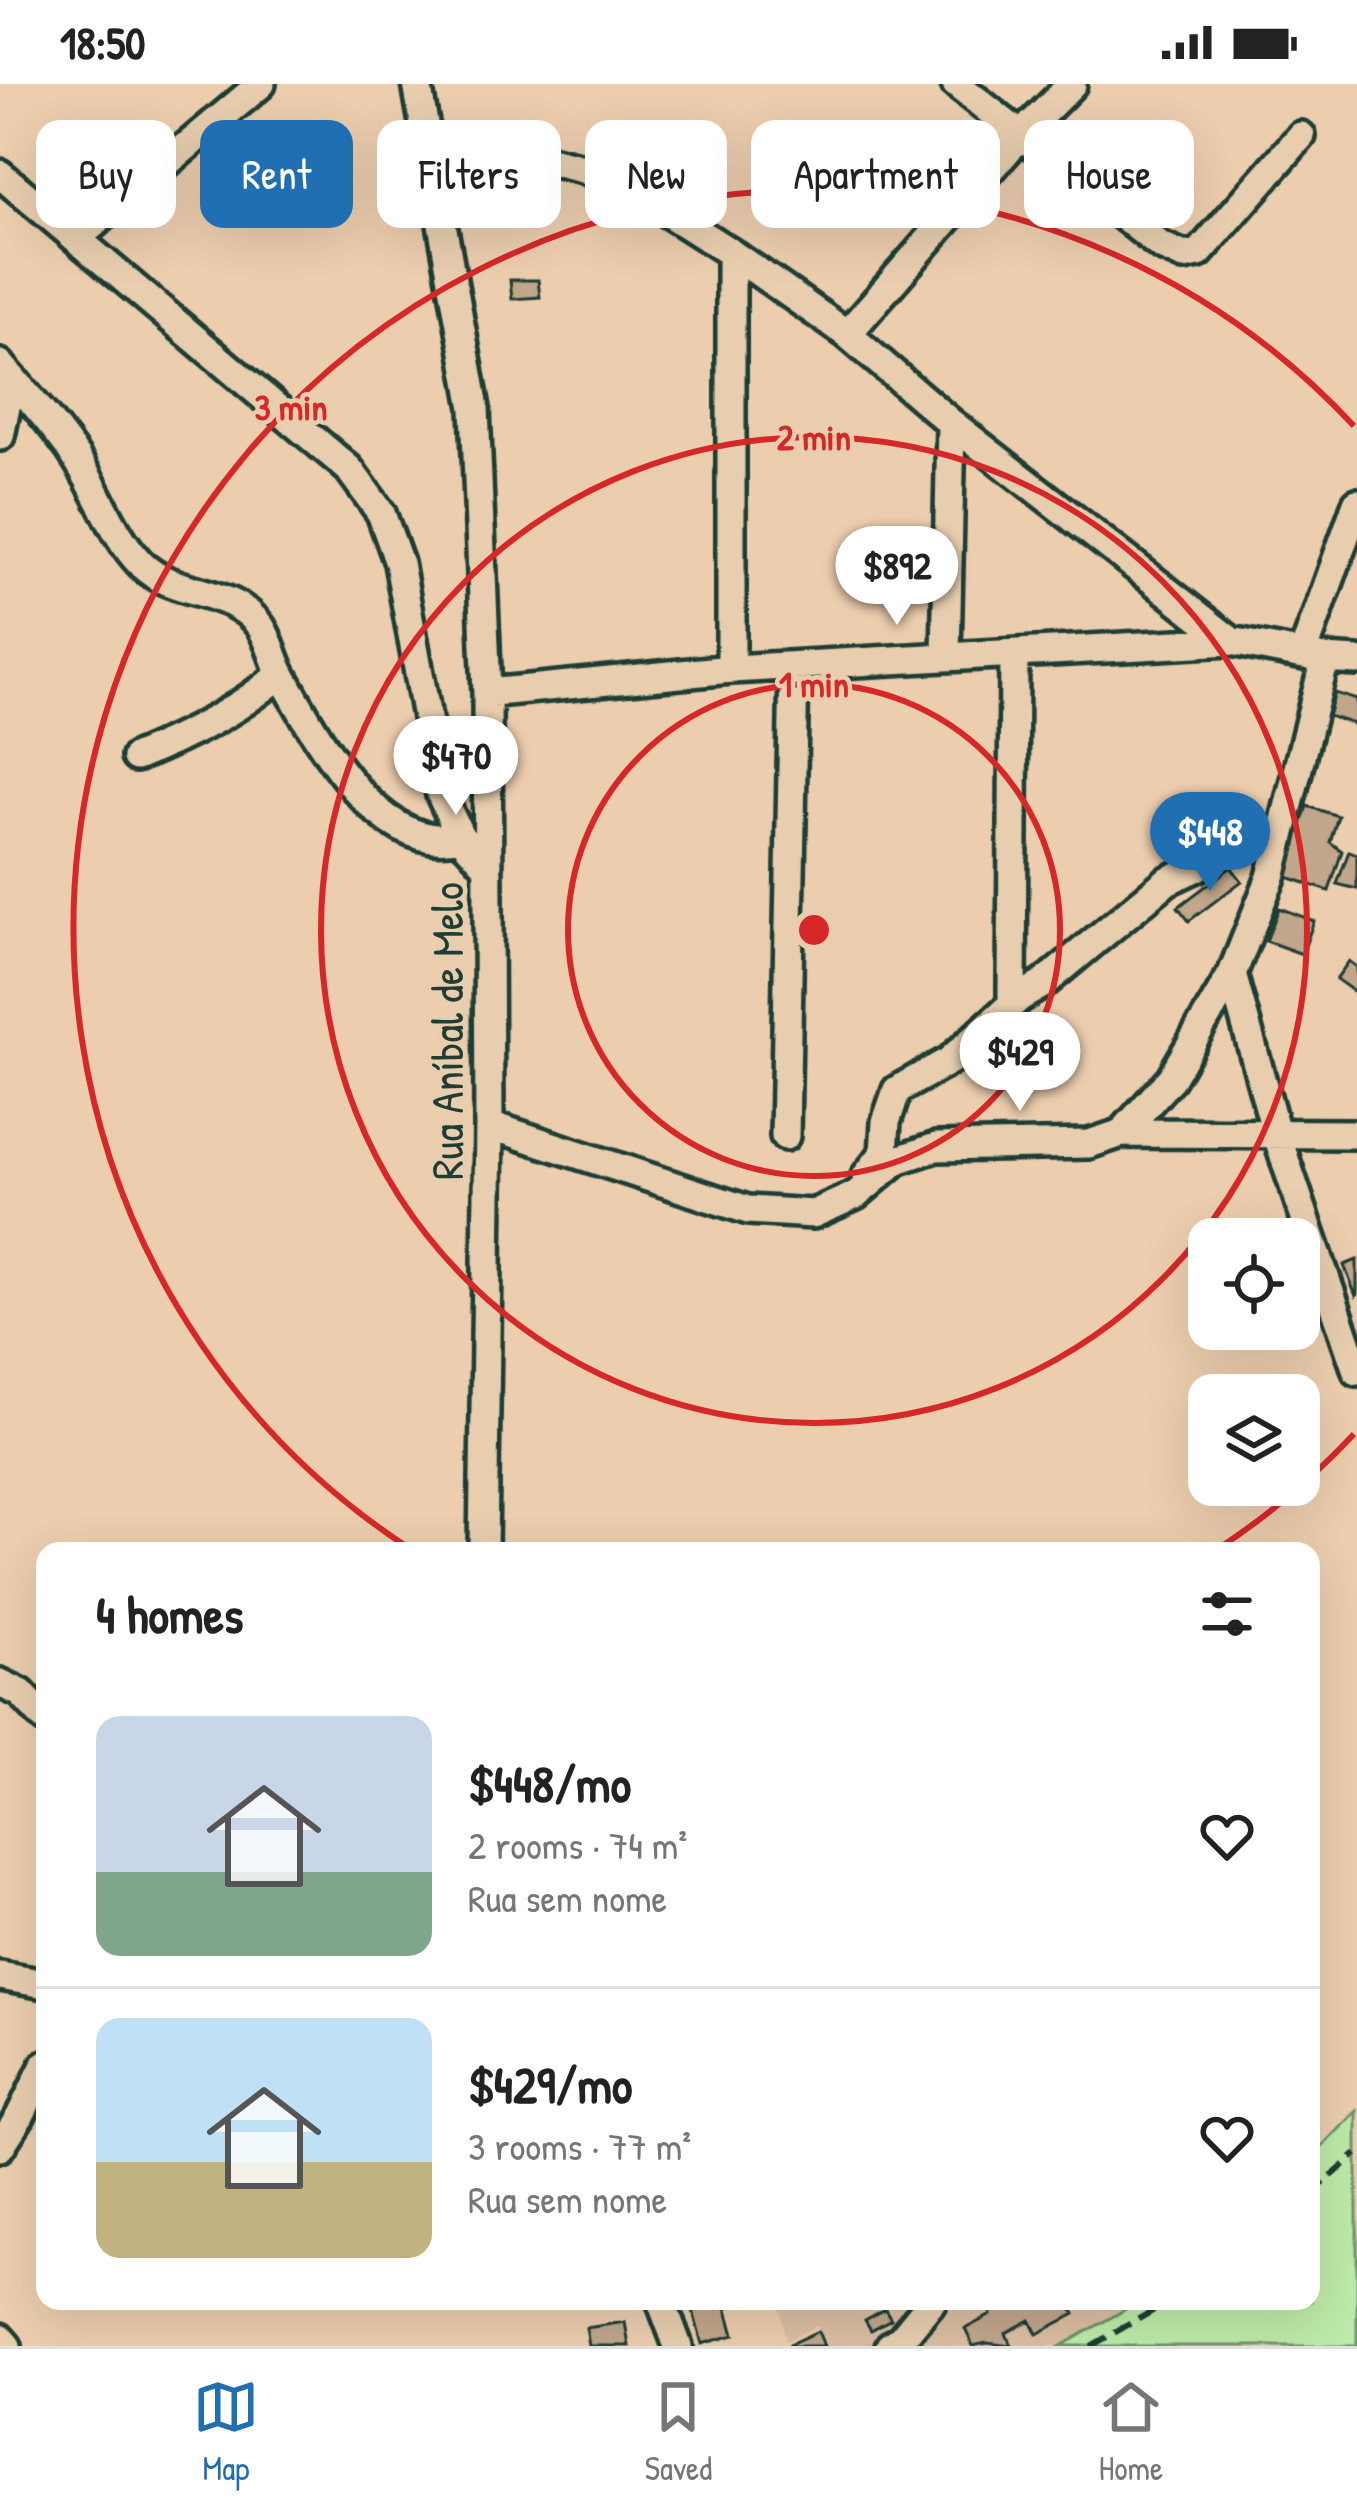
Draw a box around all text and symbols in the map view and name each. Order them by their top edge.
text: 18:50 [60,12,145,73]
chip: Buy [36,120,176,228]
chip: Rent [200,120,353,228]
chip: Filters [377,120,561,228]
chip: New [585,120,727,228]
chip: Apartment [751,120,1000,228]
chip: House [1024,120,1194,228]
text: 3 min [254,382,328,431]
text: 2 min [777,412,851,461]
pin: $892 [826,526,968,628]
text: $892 [862,538,932,591]
text: 1 min [779,659,849,708]
pin: $470 [385,716,527,818]
text: $470 [420,728,492,781]
pin: $448 [1139,792,1281,894]
text: $448 [1177,804,1243,857]
street label: Rua Aníbal de Melo [416,882,477,1180]
centre of rings [793,909,835,951]
pin: $429 [949,1012,1091,1114]
text: $429 [987,1024,1053,1077]
map controls [1188,1218,1320,1506]
button: locate [1188,1218,1320,1350]
button: layers [1188,1374,1320,1506]
text: 4 homes [96,1580,243,1649]
icon: filters [1194,1581,1260,1647]
text: $448/mo [468,1749,631,1818]
icon: home [192,1764,336,1908]
icon: heart [1194,1803,1260,1869]
text: 2 rooms · 74 m² [468,1818,687,1871]
text: Rua sem nome [468,1871,667,1924]
text: $429/mo [468,2050,632,2119]
icon: home [192,2066,336,2210]
icon: heart [1194,2105,1260,2171]
text: 3 rooms · 77 m² [468,2119,691,2172]
text: Rua sem nome [468,2172,667,2225]
tab: Map [193,2374,259,2490]
tab: Saved [645,2374,712,2490]
tab: Home [1098,2374,1164,2490]

